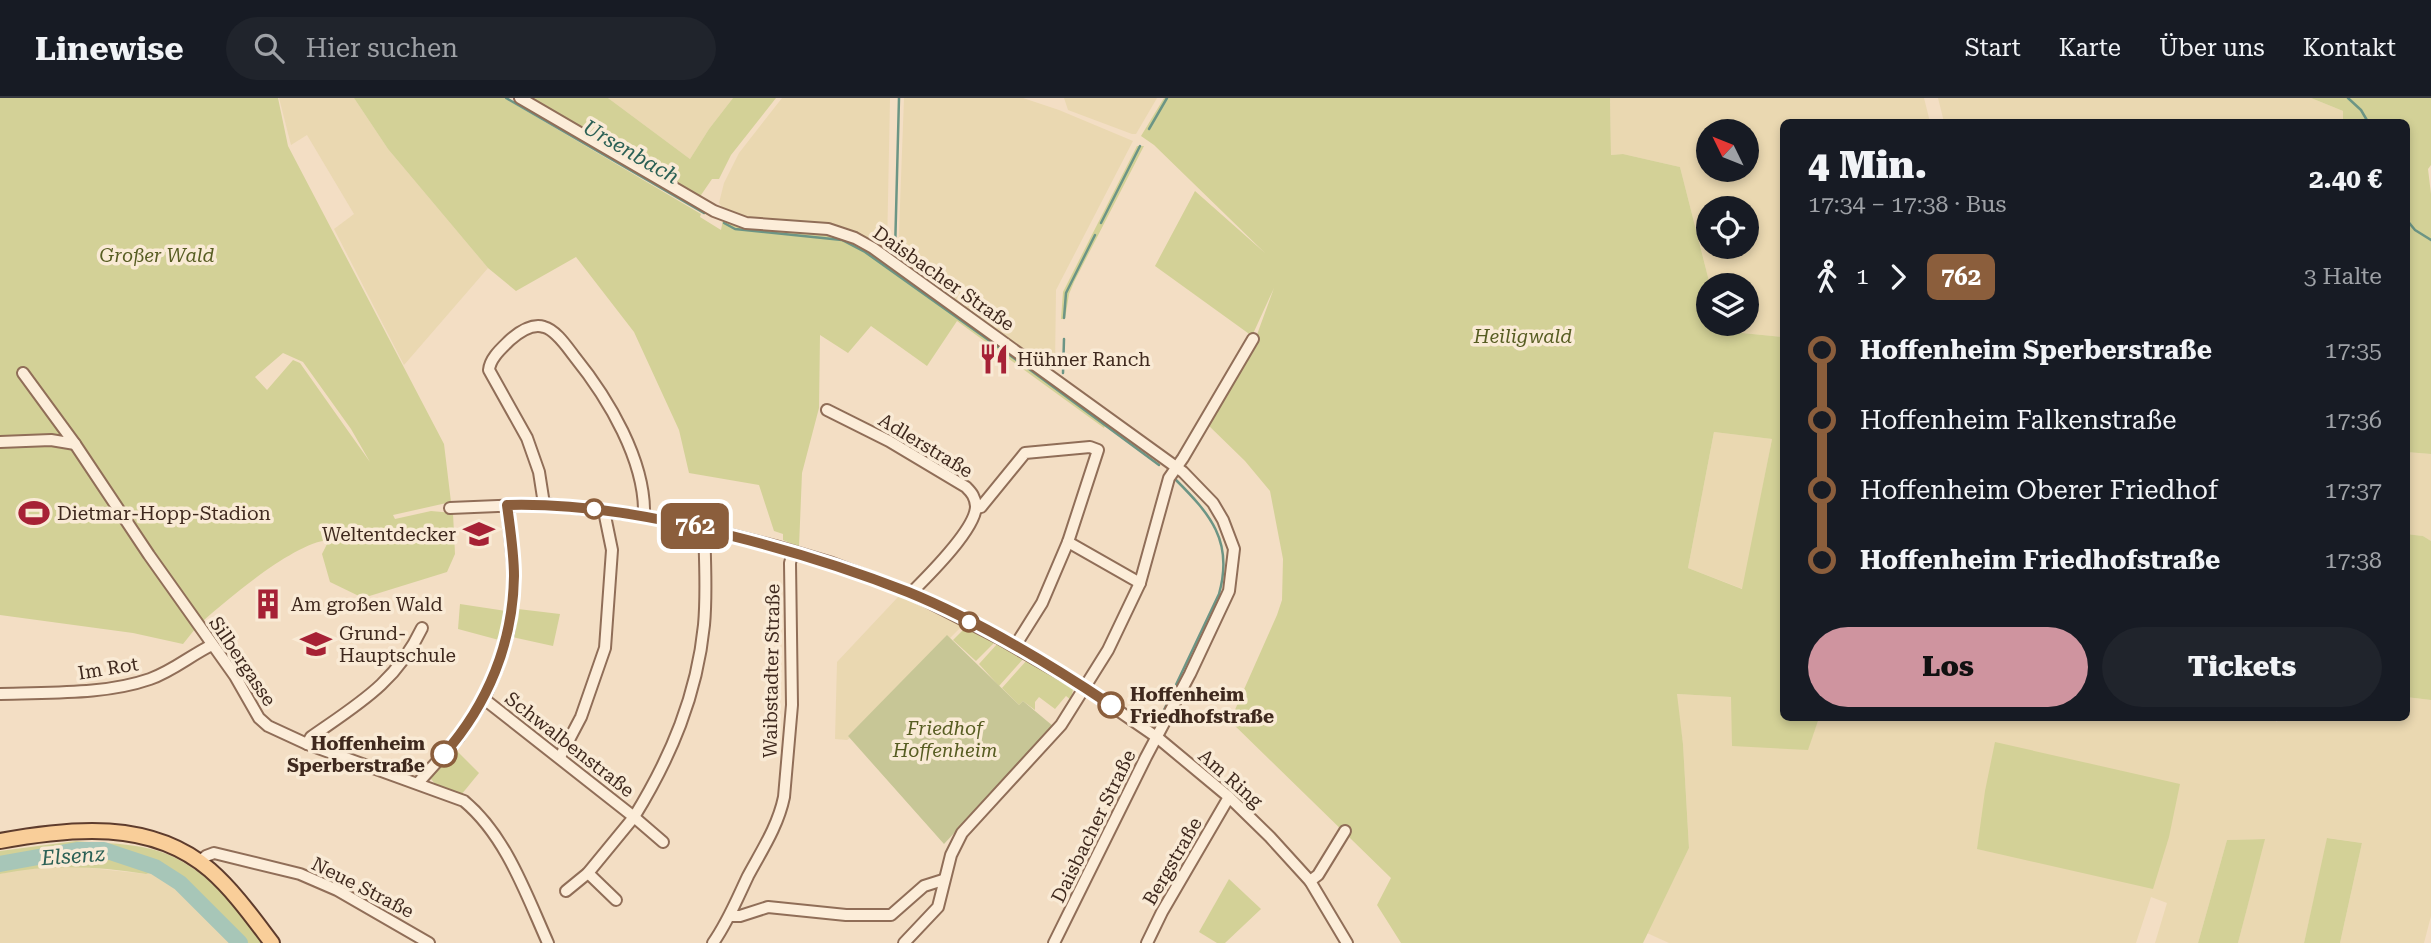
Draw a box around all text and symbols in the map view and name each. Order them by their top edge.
search box [226,17,716,80]
text: Linewise [35,29,184,68]
icon: search [250,29,288,67]
text: Hier suchen [306,33,458,63]
text: Start [1965,34,2021,62]
text: Karte [2059,34,2121,62]
text: Über uns [2159,34,2265,62]
text: Kontakt [2303,34,2396,62]
water label: Ursenbach [579,115,683,189]
north arrow [1696,119,1759,182]
map controls [1696,119,1759,336]
text: 4 Min. [1808,143,1927,187]
text: 2.40 € [2309,164,2382,194]
text: 17:34 – 17:38 · Bus [1808,191,2006,218]
button: locate [1696,196,1759,259]
street label: Daisbacher Straße [869,221,1019,336]
park label: Großer Wald [100,244,215,267]
icon: walk [1808,258,1846,296]
icon: forward [1879,258,1917,296]
text: 1 [1856,263,1869,290]
text: 762 [1941,263,1981,291]
text: 3 Halte [2304,263,2382,290]
button: layers [1696,273,1759,336]
park label: Heiligwald [1473,325,1572,348]
text: Hoffenheim Sperberstraße [1860,335,2212,365]
text: 17:35 [2325,337,2382,364]
restaurant icon: Hühner Ranch [977,342,1011,376]
place label: Hühner Ranch [1017,348,1151,371]
text: Hoffenheim Falkenstraße [1860,405,2176,435]
text: 17:36 [2325,407,2382,434]
street label: Adlerstraße [874,408,977,483]
text: Hoffenheim Oberer Friedhof [1860,475,2218,505]
text: 17:37 [2325,477,2382,504]
sports icon: Dietmar-Hopp-Stadion [17,496,51,530]
unlabelled marker [584,499,604,519]
place label: Dietmar-Hopp-Stadion [57,502,271,525]
line badge: 762 [655,503,735,549]
text: 762 [675,512,715,540]
school or university icon: Weltentdecker [462,517,496,551]
place label: Weltentdecker [322,523,456,546]
text: Hoffenheim Friedhofstraße [1860,545,2220,575]
text: 17:38 [2325,547,2382,574]
street label: Waibstadter Straße [758,584,785,758]
building icon: Am großen Wald [251,587,285,621]
place label: Am großen Wald [291,593,443,616]
street label: Silbergasse [204,612,281,710]
unlabelled marker [959,612,979,632]
place label: Grund- Hauptschule [339,622,456,667]
school or university icon: Grund- Hauptschule [299,627,333,661]
button: Los [1808,627,2088,707]
button: Tickets [2102,627,2382,707]
street label: Im Rot [76,652,140,685]
place label: Hoffenheim Friedhofstraße [1130,683,1274,728]
street label: Schwalbenstraße [500,687,639,802]
marker: Hoffenheim Friedhofstraße [1098,692,1124,718]
park label: Friedhof Hoffenheim [892,717,998,762]
place label: Hoffenheim Sperberstraße [287,732,426,777]
marker: Hoffenheim Sperberstraße [431,741,457,767]
street label: Am Ring [1194,744,1268,813]
street label: Daisbacher Straße [1046,746,1140,906]
street label: Bergstraße [1138,813,1207,909]
water label: Elsenz [39,842,106,870]
street label: Neue Straße [308,852,418,923]

